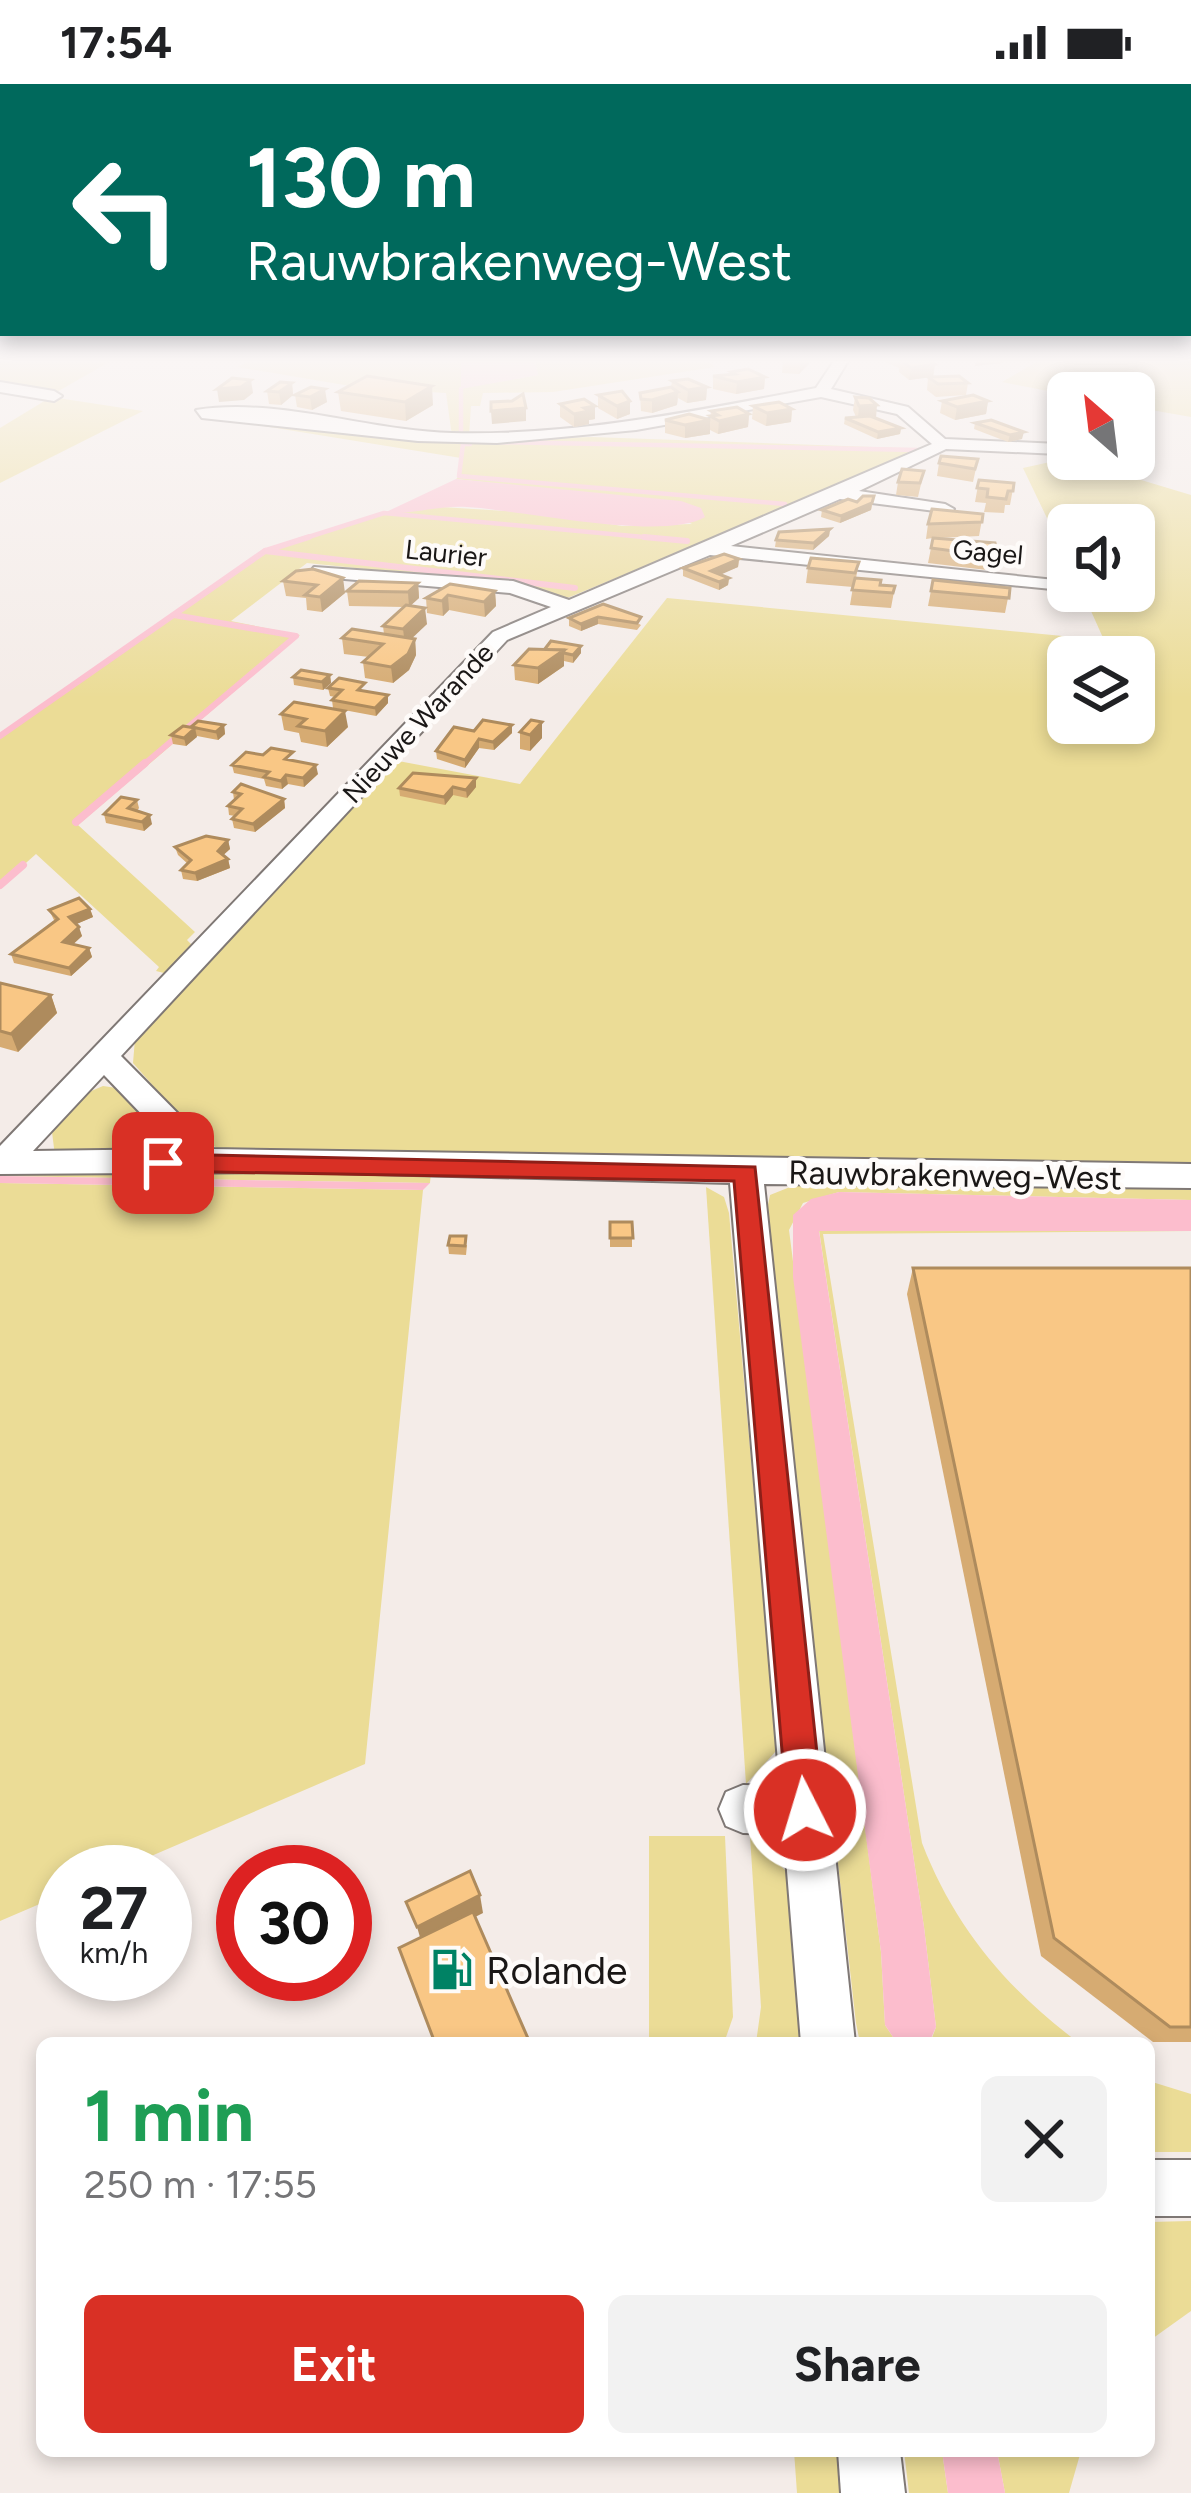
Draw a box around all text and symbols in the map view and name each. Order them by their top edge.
text: 17:54 [60,15,172,69]
text: 130 m [246,127,476,228]
icon: left [48,132,204,288]
text: Rauwbrakenweg-West [246,229,792,294]
north arrow [1047,372,1155,480]
map controls [1047,372,1155,744]
button: sound [1047,504,1155,612]
street label: Laurier [403,532,489,574]
street label: Gagel [951,532,1025,572]
street label: Nieuwe Warande [336,636,500,810]
button: layers [1047,636,1155,744]
pin [112,1112,214,1214]
icon: arrive [130,1130,196,1196]
street label: Rauwbrakenweg-West [788,1153,1122,1197]
position arrow [742,1747,868,1873]
speed limit sign: 30 [216,1845,372,2001]
text: 27 [80,1872,148,1944]
text: km/h [80,1934,148,1971]
fuel station icon: Rolande [429,1947,475,1993]
place label: Rolande [486,1947,627,1994]
text: 1 min [84,2073,254,2159]
button: close [981,2076,1107,2202]
text: 250 m · 17:55 [84,2161,317,2208]
button: Exit [84,2295,584,2433]
button: Share [608,2295,1107,2433]

